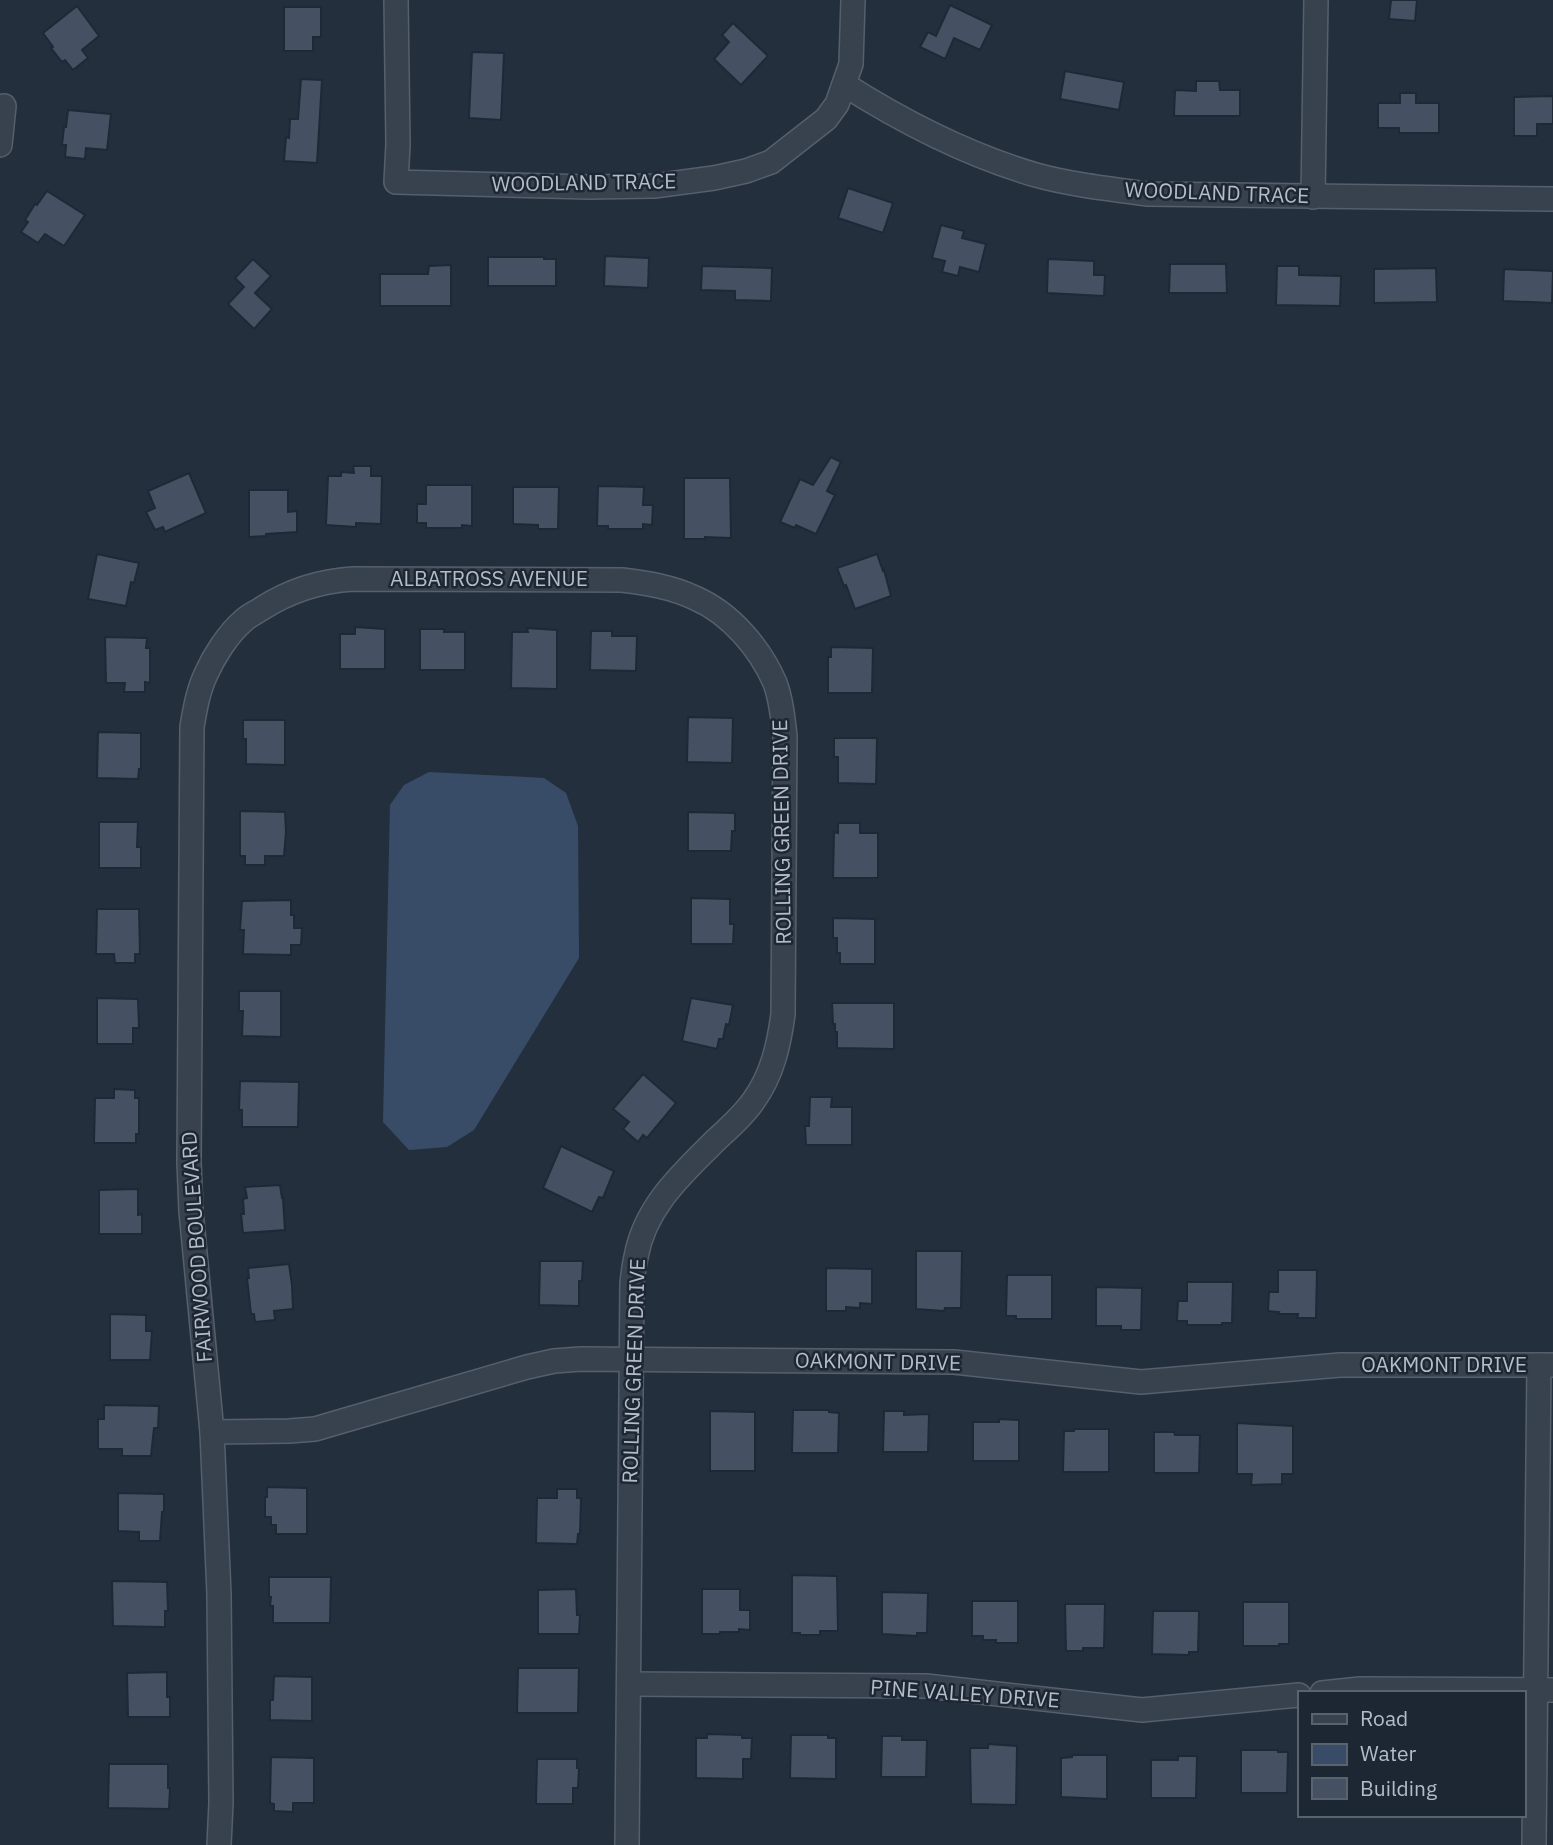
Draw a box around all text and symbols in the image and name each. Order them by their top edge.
street label: WOODLAND TRACE [491,166,677,198]
street label: WOODLAND TRACE [1124,175,1310,209]
street label: ALBATROSS AVENUE [390,564,588,592]
street label: ROLLING GREEN DRIVE [765,719,797,945]
street label: FAIRWOOD BOULEVARD [174,1131,218,1364]
street label: ROLLING GREEN DRIVE [615,1258,651,1484]
street label: OAKMONT DRIVE [795,1346,961,1376]
street label: OAKMONT DRIVE [1361,1350,1527,1378]
street label: PINE VALLEY DRIVE [869,1672,1061,1714]
legend [1298,1691,1525,1817]
text: Road [1360,1704,1408,1732]
text: Water [1360,1739,1417,1767]
text: Building [1360,1774,1437,1802]

